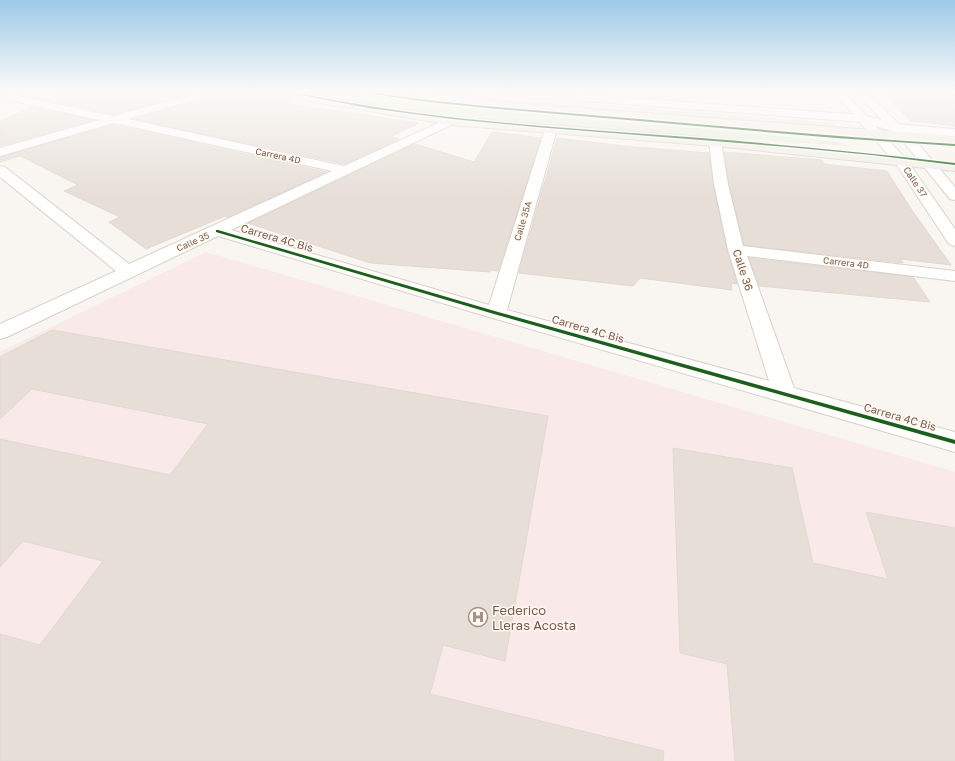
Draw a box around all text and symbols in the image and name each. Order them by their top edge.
street label: Carrera 4D [255,145,302,166]
street label: Calle 37 [901,164,930,199]
street label: Calle 35A [511,200,534,242]
street label: Carrera 4C Bis [239,221,315,254]
street label: Calle 35 [175,229,211,254]
street label: Calle 36 [731,247,756,293]
street label: Carrera 4D [823,254,870,271]
street label: Carrera 4C Bis [550,312,626,345]
street label: Carrera 4C Bis [862,400,938,433]
place label: Federico Lleras Acosta [492,602,576,633]
hospital icon: Federico Lleras Acosta [467,606,489,628]

